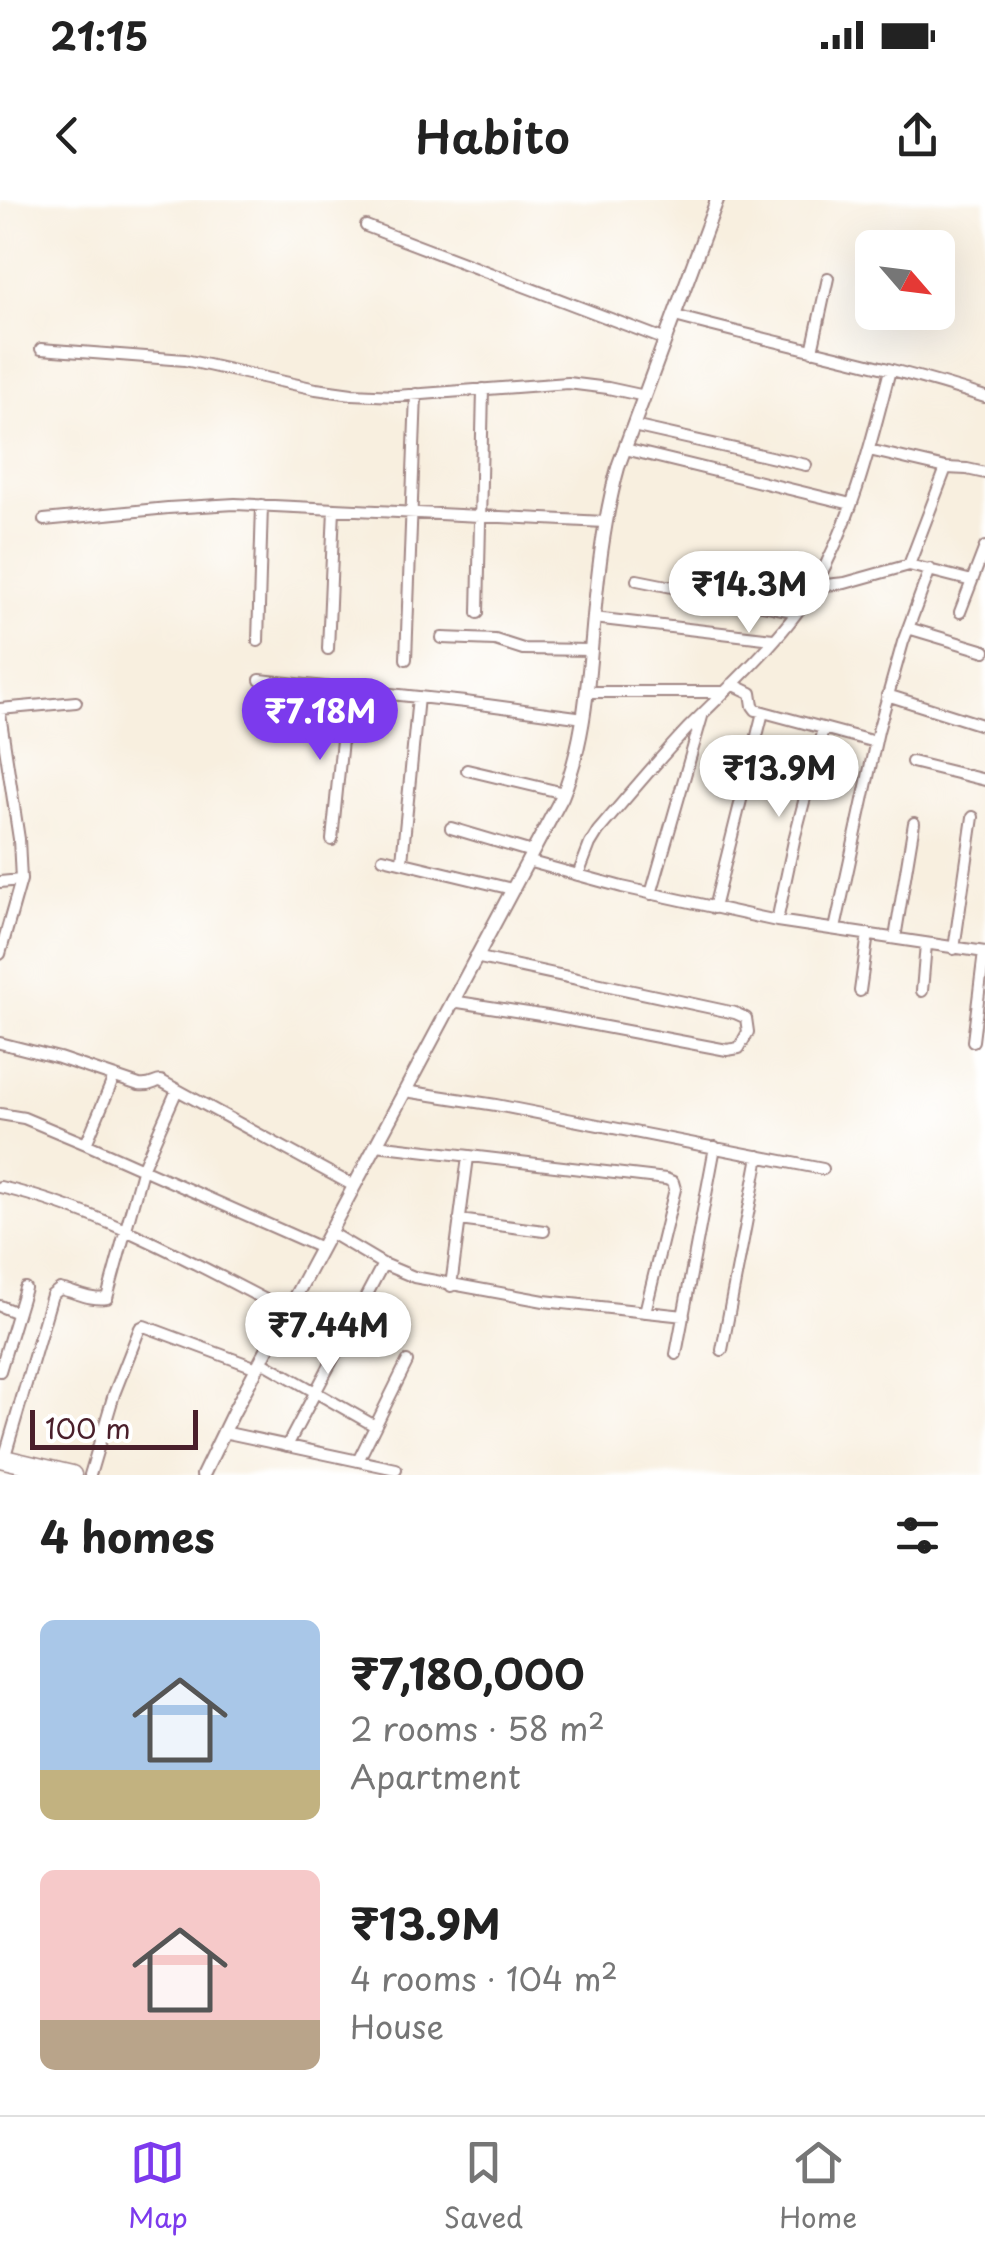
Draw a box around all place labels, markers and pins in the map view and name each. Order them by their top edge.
pin: ₹14.3M [668,551,830,636]
pin: ₹7.18M [239,678,401,763]
pin: ₹13.9M [698,735,860,820]
pin: ₹7.44M [247,1292,409,1377]

